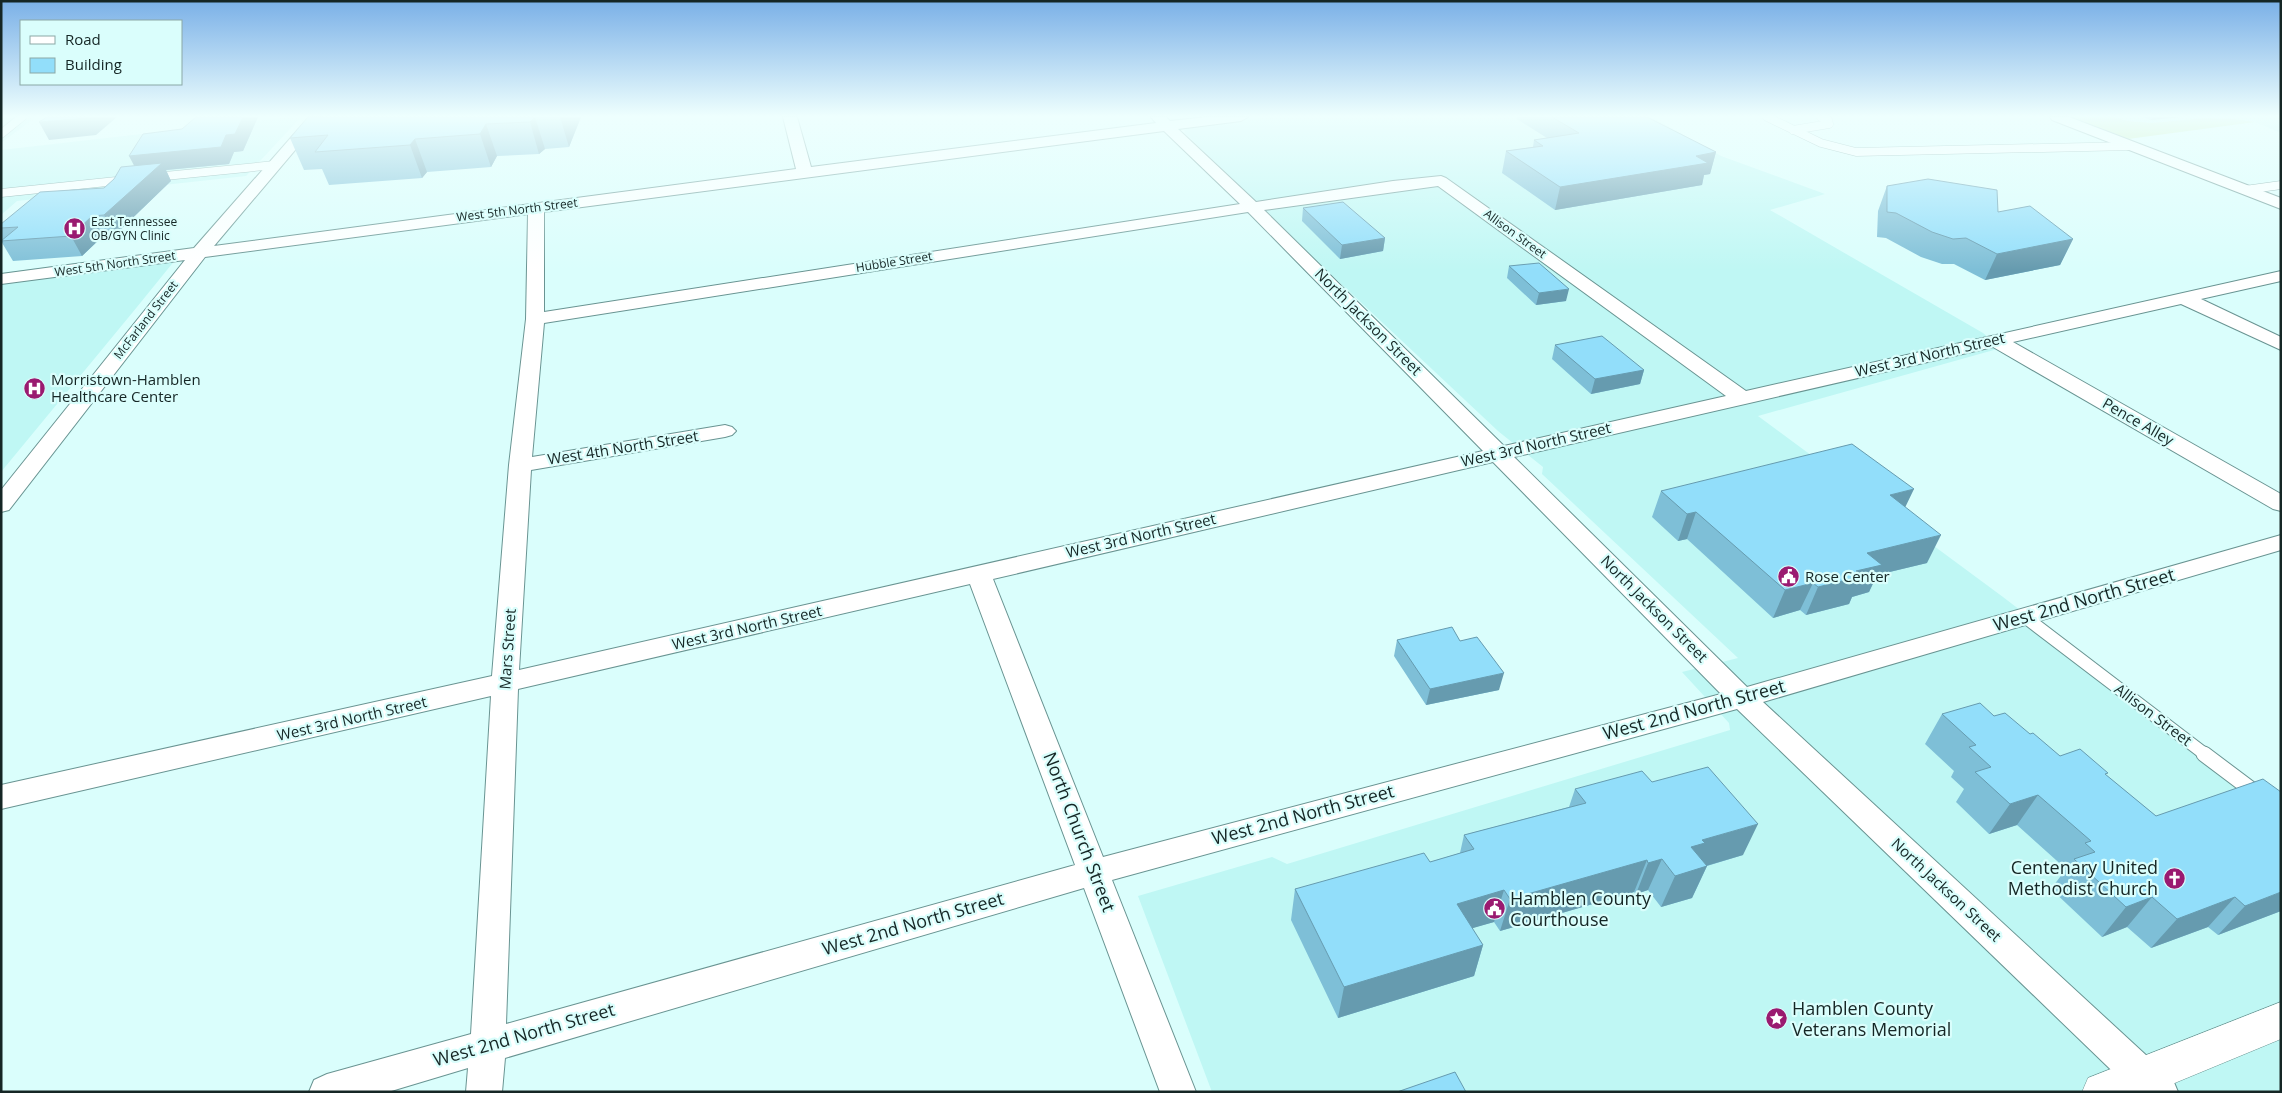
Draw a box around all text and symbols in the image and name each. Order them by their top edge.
legend [20,20,182,85]
text: Road [65,29,101,49]
text: Building [65,54,122,74]
street label: West 5th North Street [455,194,579,225]
street label: Allison Street [1481,205,1550,262]
place label: East Tennessee OB/GYN Clinic [91,213,177,244]
hospital icon: East Tennessee OB/GYN Clinic [63,217,87,241]
street label: West 5th North Street [53,247,177,280]
street label: Hubble Street [854,247,933,276]
street label: North Jackson Street [1311,263,1427,379]
street label: McFarland Street [110,277,182,362]
street label: West 3rd North Street [1853,327,2007,381]
place label: Morristown-Hamblen Healthcare Center [51,369,201,406]
hospital icon: Morristown-Hamblen Healthcare Center [23,377,47,401]
street label: Pence Alley [2099,393,2178,450]
street label: West 3rd North Street [1459,417,1613,471]
street label: West 4th North Street [546,425,700,469]
street label: West 3rd North Street [1064,508,1218,562]
street label: North Jackson Street [1597,550,1713,666]
street label: West 2nd North Street [1990,562,2177,636]
public building icon: Rose Center [1777,565,1801,589]
place label: Rose Center [1805,566,1890,586]
street label: West 3rd North Street [670,600,824,654]
street label: Mars Street [494,608,520,690]
street label: West 2nd North Street [1600,673,1787,745]
street label: Allison Street [2111,679,2196,750]
street label: West 3rd North Street [275,691,429,745]
street label: North Church Street [1038,748,1121,915]
street label: West 2nd North Street [1209,778,1396,850]
street label: North Jackson Street [1887,833,2006,946]
place label: Centenary United Methodist Church [2008,855,2158,900]
church icon: Centenary United Methodist Church [2162,866,2186,890]
street label: West 2nd North Street [819,886,1006,960]
place label: Hamblen County Courthouse [1510,886,1652,931]
public building icon: Hamblen County Courthouse [1482,897,1506,921]
place label: Hamblen County Veterans Memorial [1792,996,1951,1041]
street label: West 2nd North Street [430,997,617,1071]
place icon: Hamblen County Veterans Memorial [1764,1007,1788,1031]

